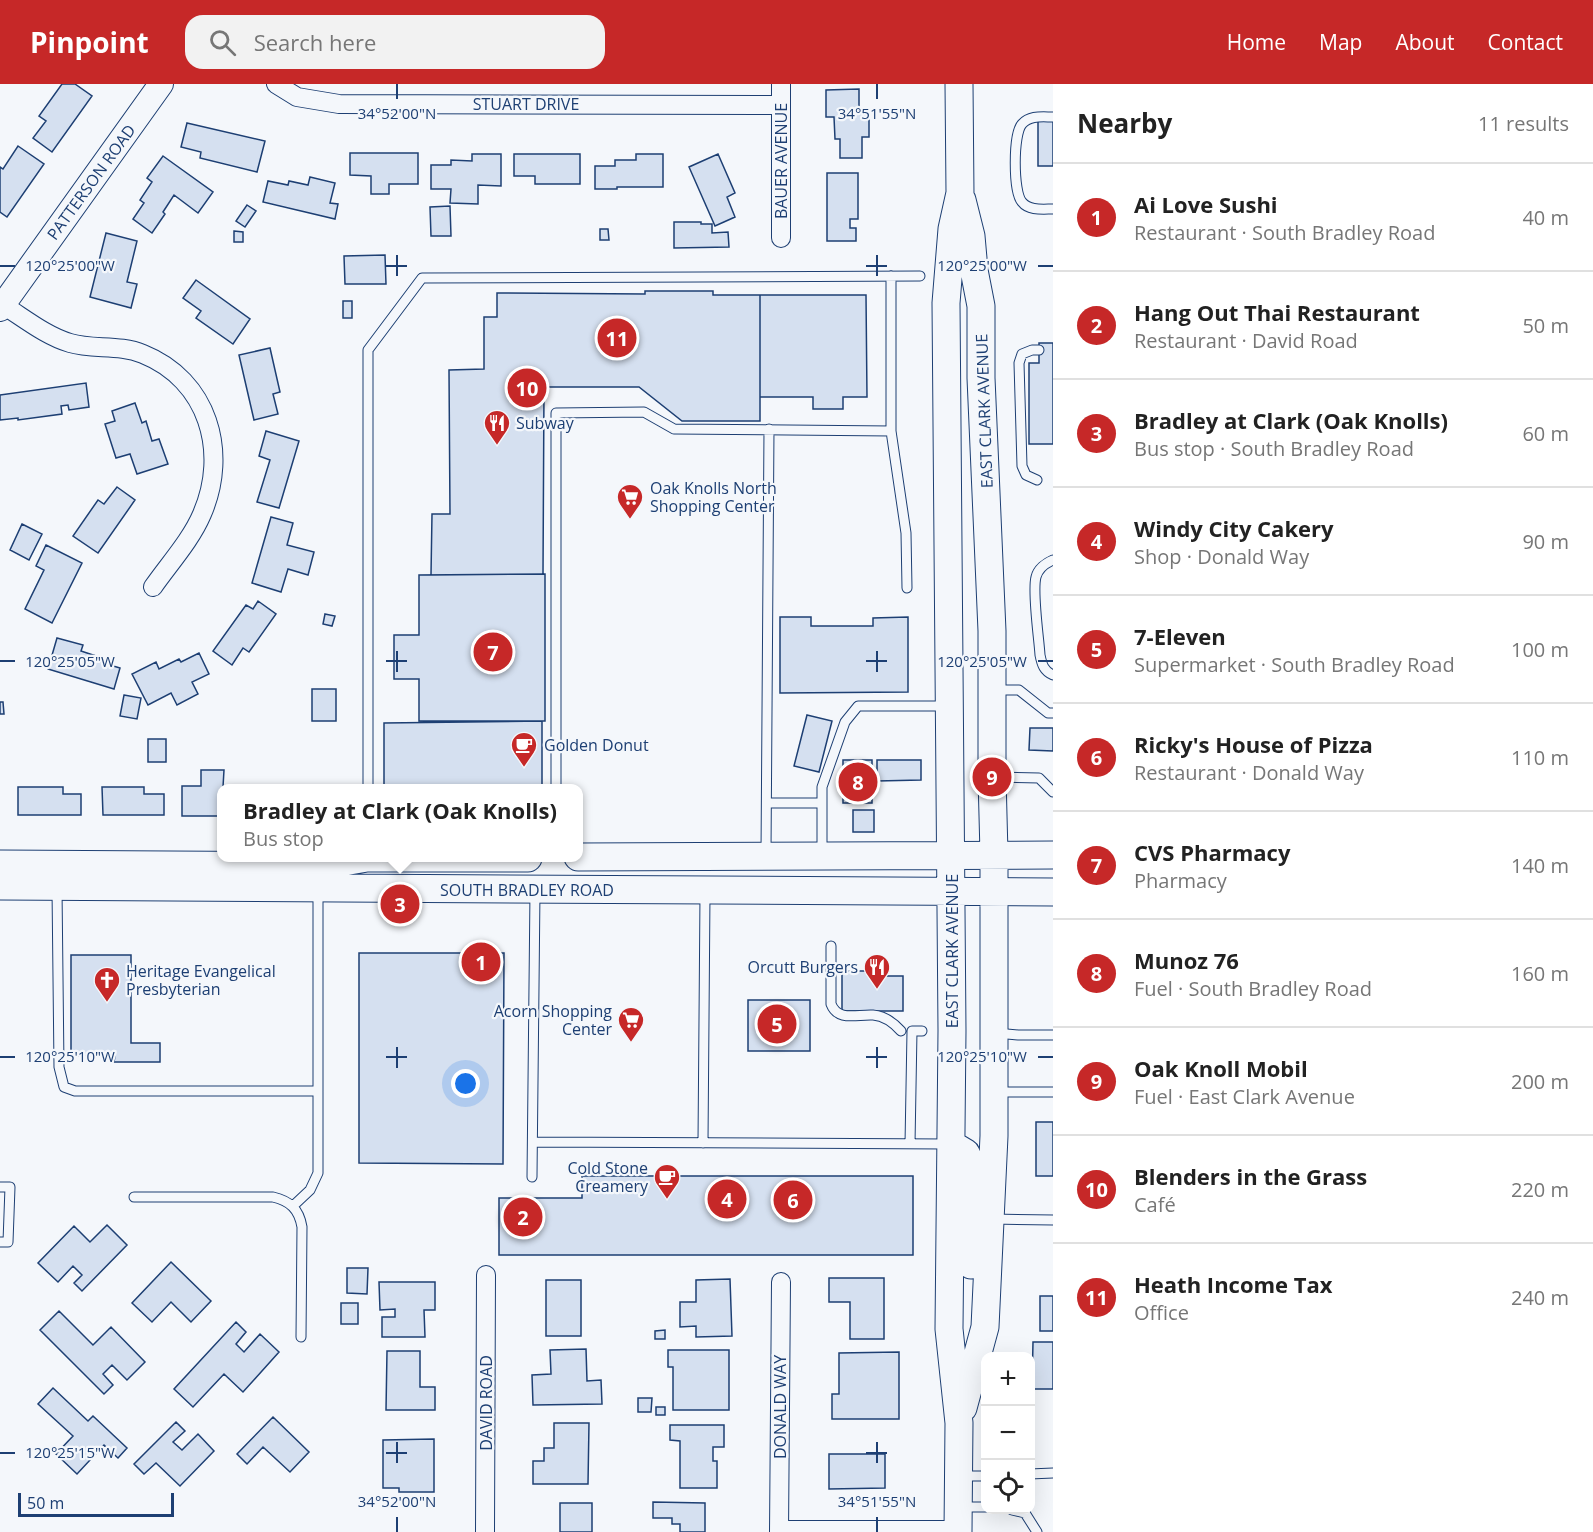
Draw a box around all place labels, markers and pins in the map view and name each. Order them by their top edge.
pin: 11 [598,316,636,360]
pin: 10 [508,366,546,410]
restaurant icon: Subway [482,408,512,446]
place label: Subway [516,412,575,434]
place label: Oak Knolls North Shopping Center [650,477,777,517]
supermarket icon: Oak Knolls North Shopping Center [615,482,645,520]
pin: 7 [474,630,512,674]
cafe icon: Golden Donut [509,730,539,768]
place label: Golden Donut [544,734,649,756]
pin: 9 [972,754,1012,800]
pin: 8 [838,760,878,804]
pin: 3 [380,882,420,926]
pin: 1 [462,940,500,984]
restaurant icon: Orcutt Burgers [862,952,892,990]
place label: Orcutt Burgers [747,956,858,978]
place label: Heritage Evangelical Presbyterian [126,960,276,1000]
church icon: Heritage Evangelical Presbyterian [92,965,122,1003]
place label: Acorn Shopping Center [494,1000,612,1040]
pin: 5 [758,1002,796,1046]
supermarket icon: Acorn Shopping Center [616,1005,646,1043]
place label: Cold Stone Creamery [567,1157,649,1197]
cafe icon: Cold Stone Creamery [652,1162,682,1200]
pin: 4 [708,1176,746,1222]
pin: 6 [774,1178,812,1222]
pin: 2 [504,1194,542,1240]

